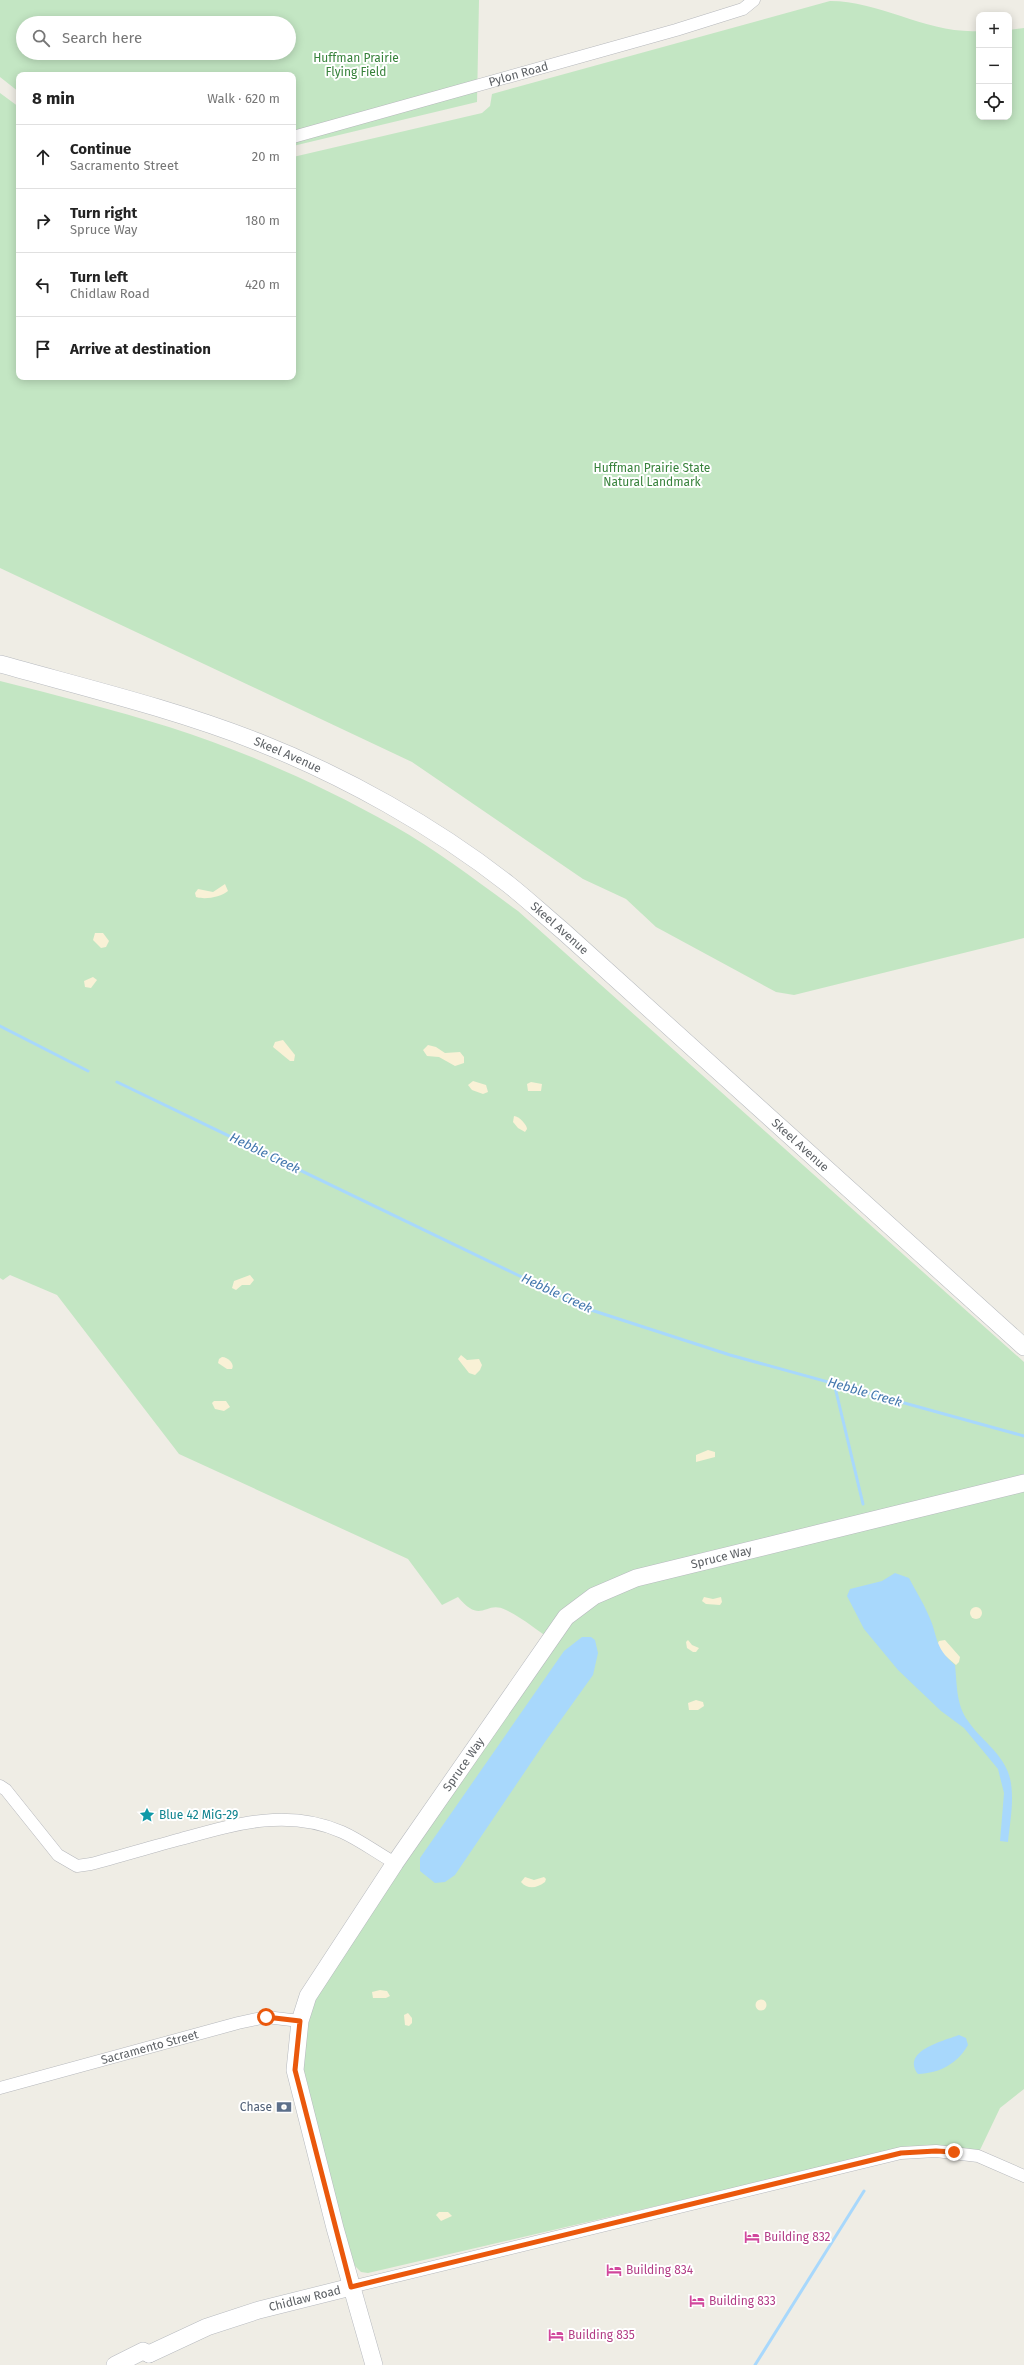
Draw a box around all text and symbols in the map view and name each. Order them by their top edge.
map controls [976,12,1012,120]
button: + [976,12,1012,48]
search box [16,16,296,60]
icon: search [30,27,52,49]
text: Search here [62,29,142,47]
button: − [976,48,1012,84]
park label: Huffman Prairie Flying Field [313,51,399,79]
street label: Pylon Road [487,59,550,89]
button: locate [976,84,1012,120]
text: 8 min [32,88,75,109]
text: Walk · 620 m [207,91,280,106]
text: Continue [70,140,131,158]
icon: ahead [32,146,54,168]
text: 20 m [252,149,280,164]
text: Sacramento Street [70,158,179,173]
text: Turn right [70,204,137,222]
icon: right [32,210,54,232]
text: 180 m [245,213,280,228]
text: Spruce Way [70,222,138,237]
text: Turn left [70,268,128,286]
icon: left [32,274,54,296]
text: 420 m [245,277,280,292]
text: Chidlaw Road [70,286,150,301]
icon: arrive [32,338,54,360]
text: Arrive at destination [70,340,211,358]
park label: Huffman Prairie State Natural Landmark [594,461,710,489]
street label: Skeel Avenue [252,734,324,776]
street label: Skeel Avenue [528,899,591,957]
street label: Skeel Avenue [769,1116,832,1174]
water label: Hebble Creek [227,1130,303,1176]
water label: Hebble Creek [519,1270,595,1316]
water label: Hebble Creek [826,1374,904,1410]
street label: Spruce Way [689,1543,753,1571]
street label: Spruce Way [440,1735,487,1794]
place icon: Blue 42 MiG-29 [138,1806,156,1824]
place label: Blue 42 MiG-29 [159,1808,238,1822]
route start [257,2008,275,2026]
street label: Sacramento Street [99,2027,200,2067]
bank icon: Chase [275,2098,293,2116]
place label: Chase [240,2100,272,2114]
route end [945,2143,963,2161]
hotel icon: Building 832 [743,2228,761,2246]
place label: Building 832 [764,2230,831,2244]
hotel icon: Building 834 [605,2261,623,2279]
place label: Building 834 [626,2263,694,2277]
street label: Chidlaw Road [267,2283,342,2314]
hotel icon: Building 833 [688,2292,706,2310]
place label: Building 833 [709,2294,776,2308]
hotel icon: Building 835 [547,2326,565,2344]
place label: Building 835 [568,2328,635,2342]

